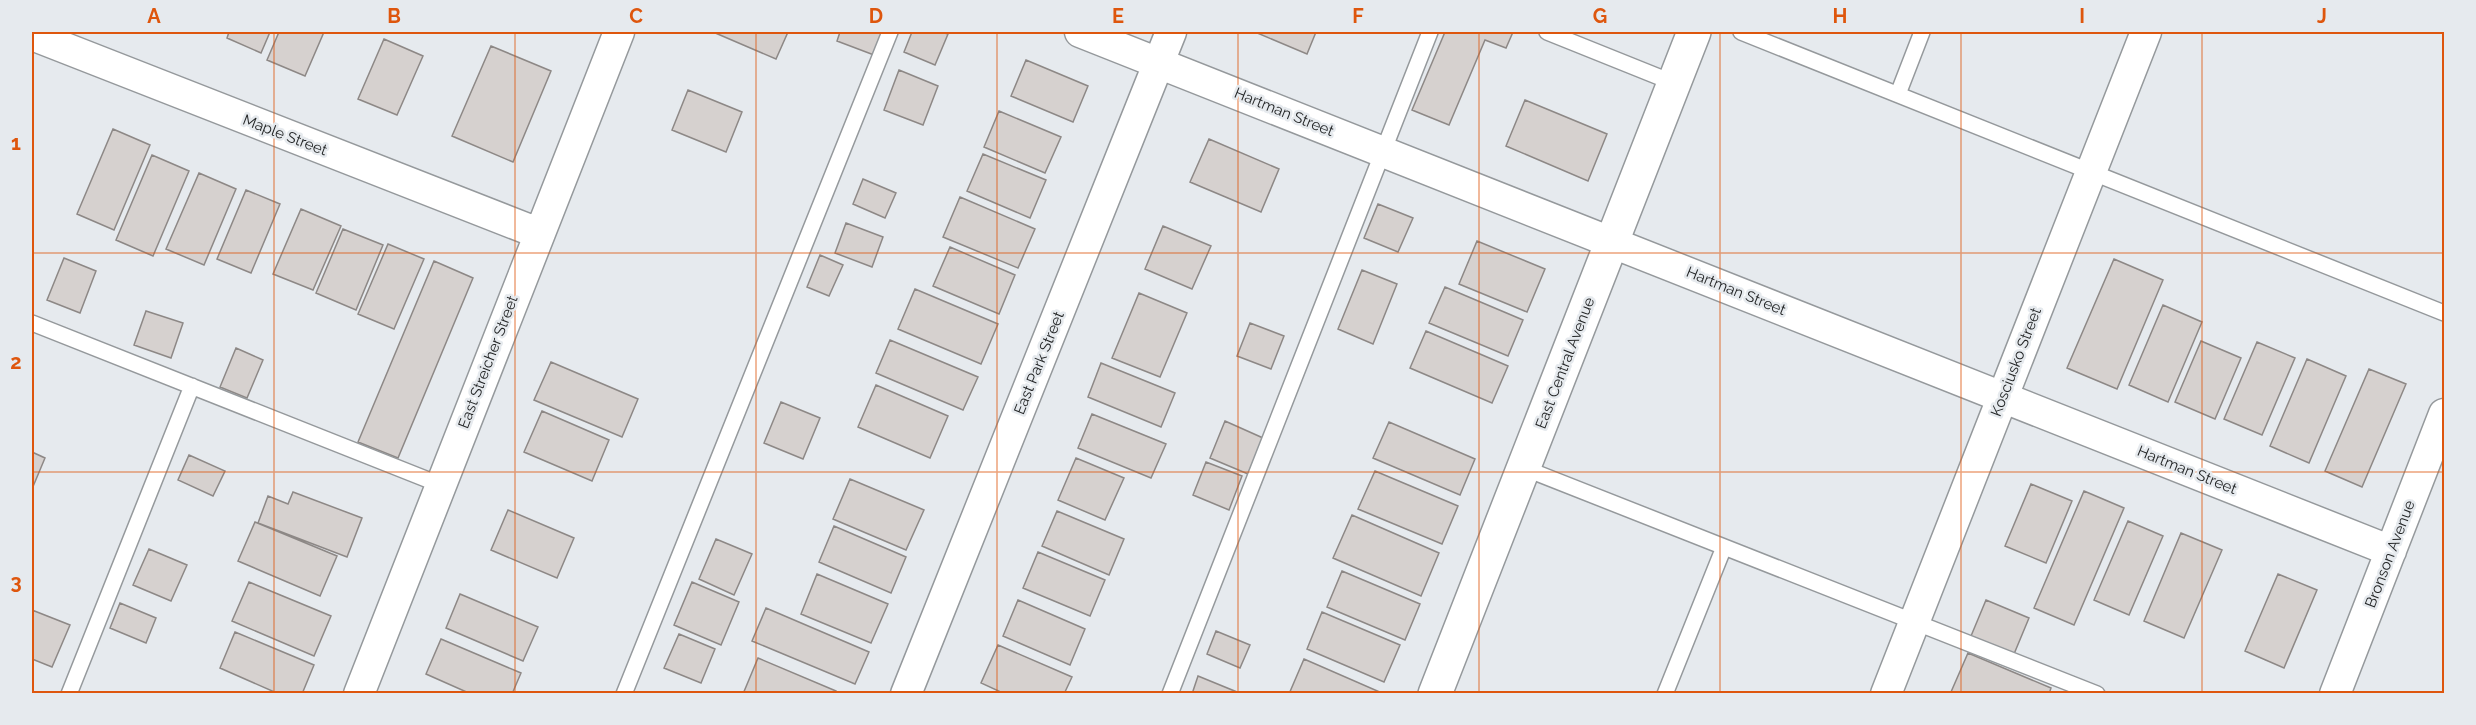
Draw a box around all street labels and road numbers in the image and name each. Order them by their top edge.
street label: Hartman Street [1232,84,1336,140]
street label: Maple Street [240,111,330,159]
street label: Hartman Street [1684,263,1788,319]
street label: East Streicher Street [454,293,522,431]
street label: East Central Avenue [1532,295,1598,431]
street label: Kosciusko Street [1987,305,2045,419]
street label: East Park Street [1010,309,1068,417]
street label: Hartman Street [2135,442,2239,498]
street label: Bronson Avenue [2361,498,2419,610]

